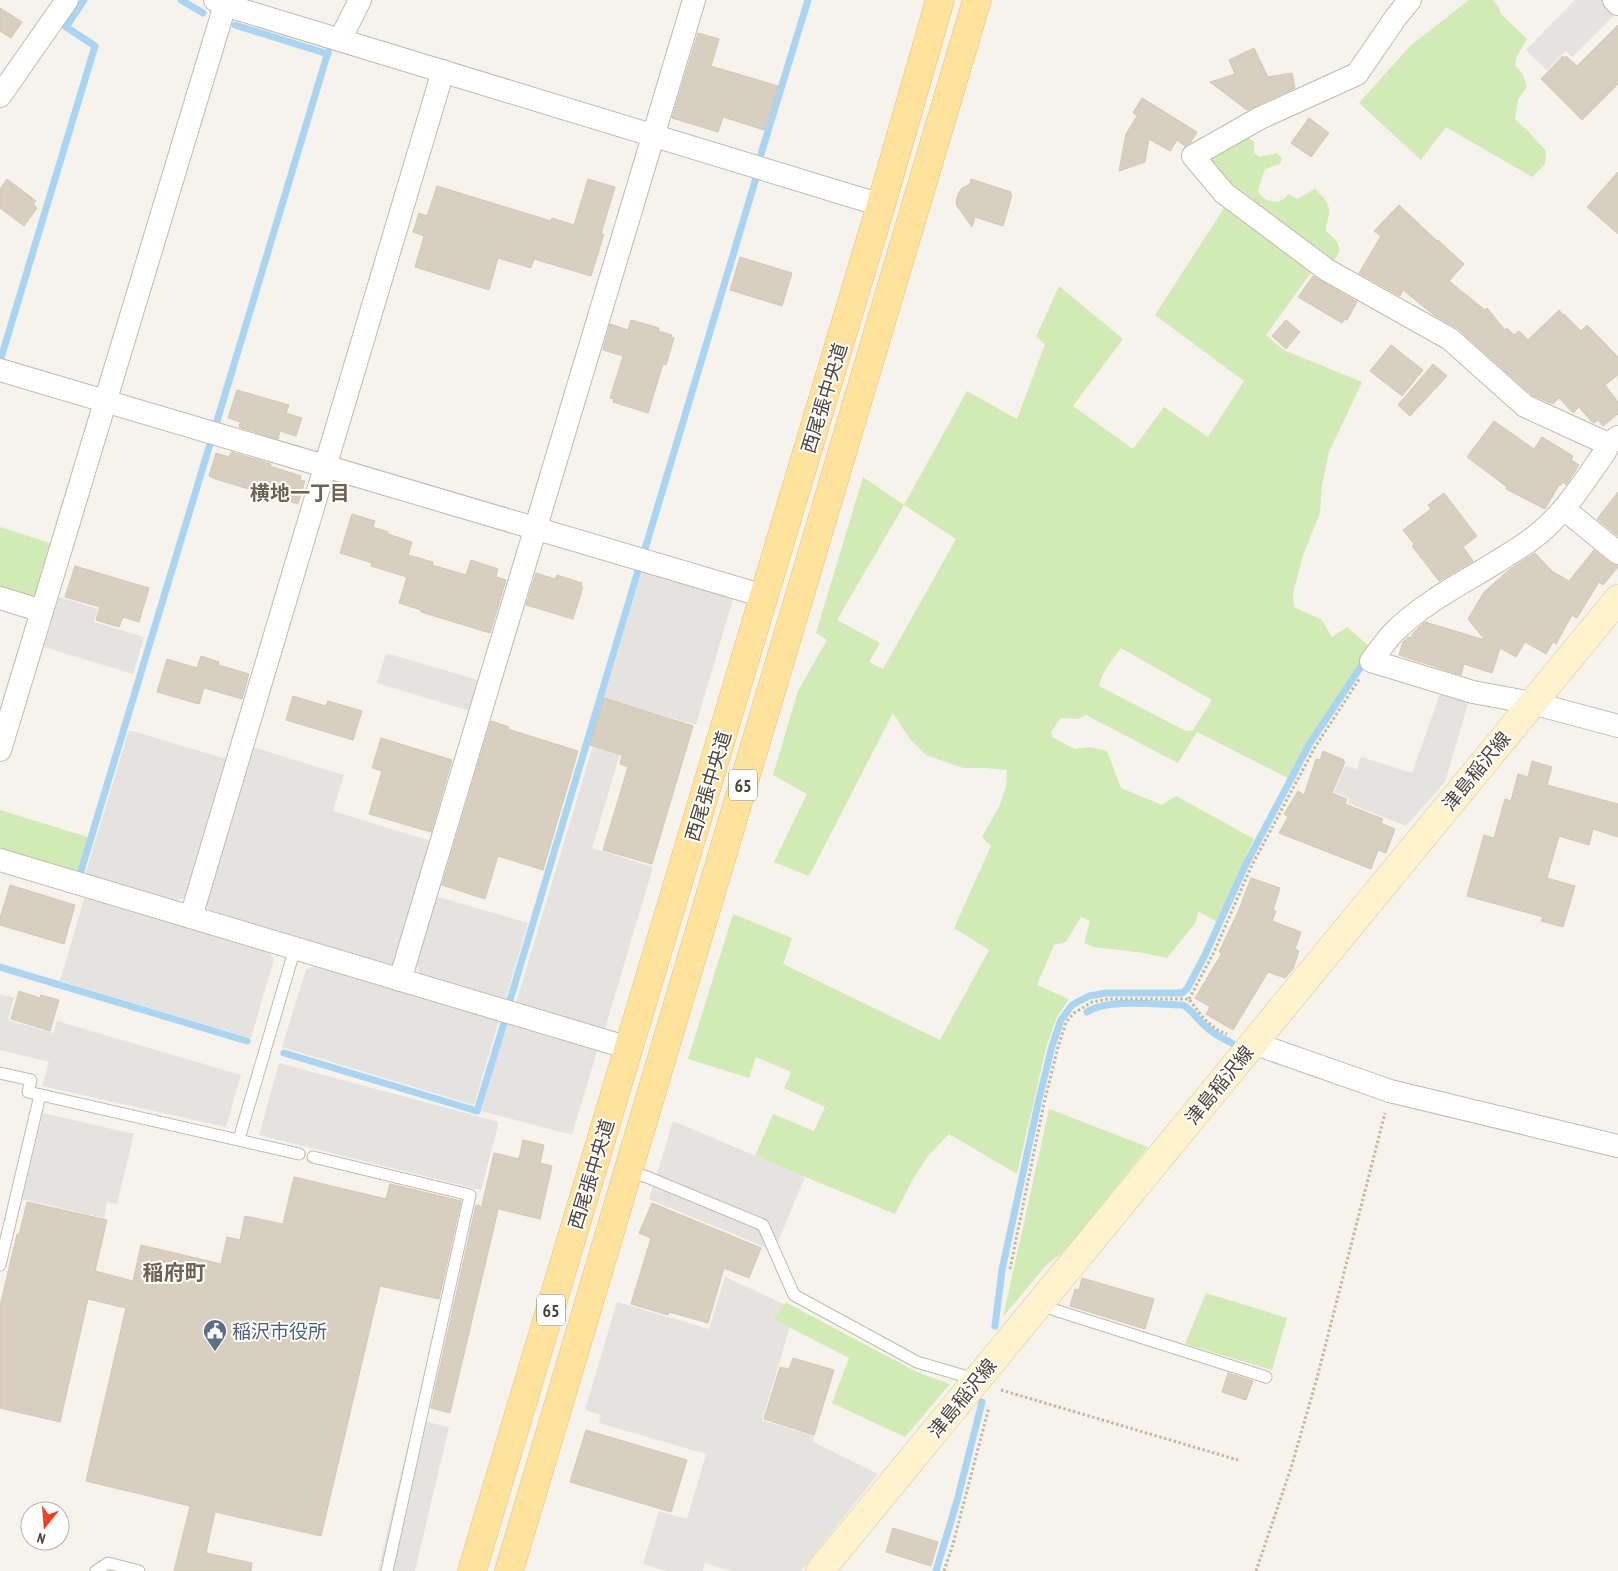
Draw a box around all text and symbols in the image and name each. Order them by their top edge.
street label: 西尾張中央道 [796,340,852,456]
district label: 横地一丁目 [250,480,350,506]
street label: 津島稲沢線 [1437,727,1515,815]
street label: 西尾張中央道 [680,728,736,844]
road number: 65 [729,770,757,800]
street label: 津島稲沢線 [1180,1041,1258,1129]
street label: 西尾張中央道 [563,1116,619,1232]
district label: 稲府町 [143,1259,206,1286]
road number: 65 [537,1294,565,1326]
public building icon: 稲沢市役所 [202,1318,228,1352]
place label: 稲沢市役所 [232,1319,327,1343]
street label: 津島稲沢線 [923,1354,1001,1442]
north arrow [20,1501,70,1551]
text: N [35,1529,47,1548]

